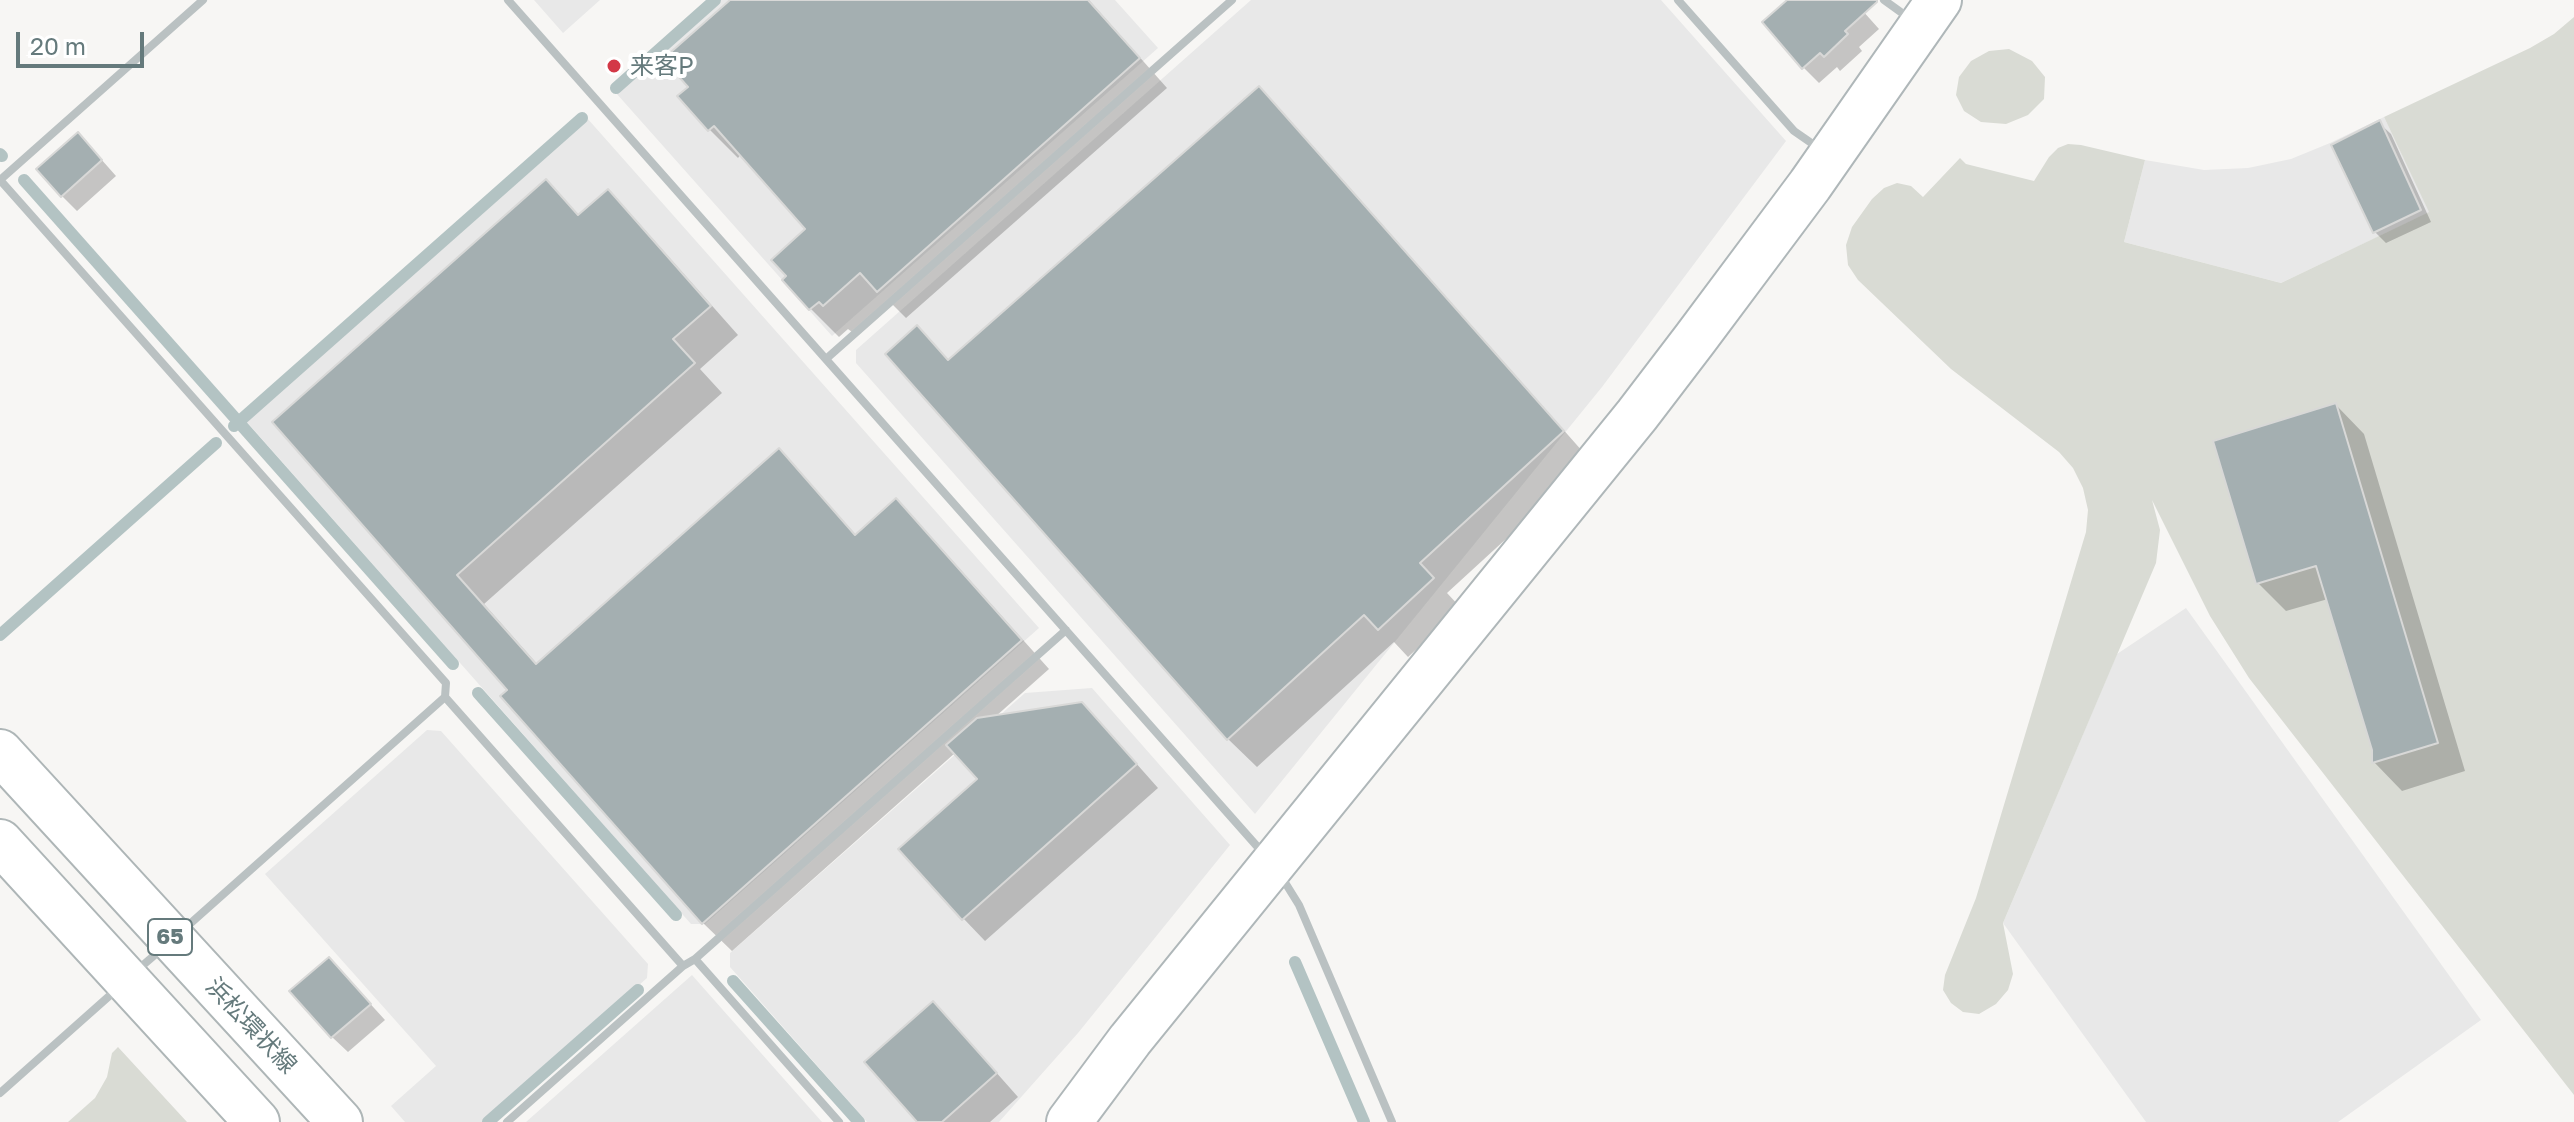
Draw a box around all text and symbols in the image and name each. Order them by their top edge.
scale bar [20,16,148,66]
text: 20 m [30,31,86,60]
place label: 来客P [630,52,694,80]
marker: 来客P [605,57,623,75]
road number: 65 [148,919,192,955]
street label: 浜松環状線 [200,972,302,1080]

